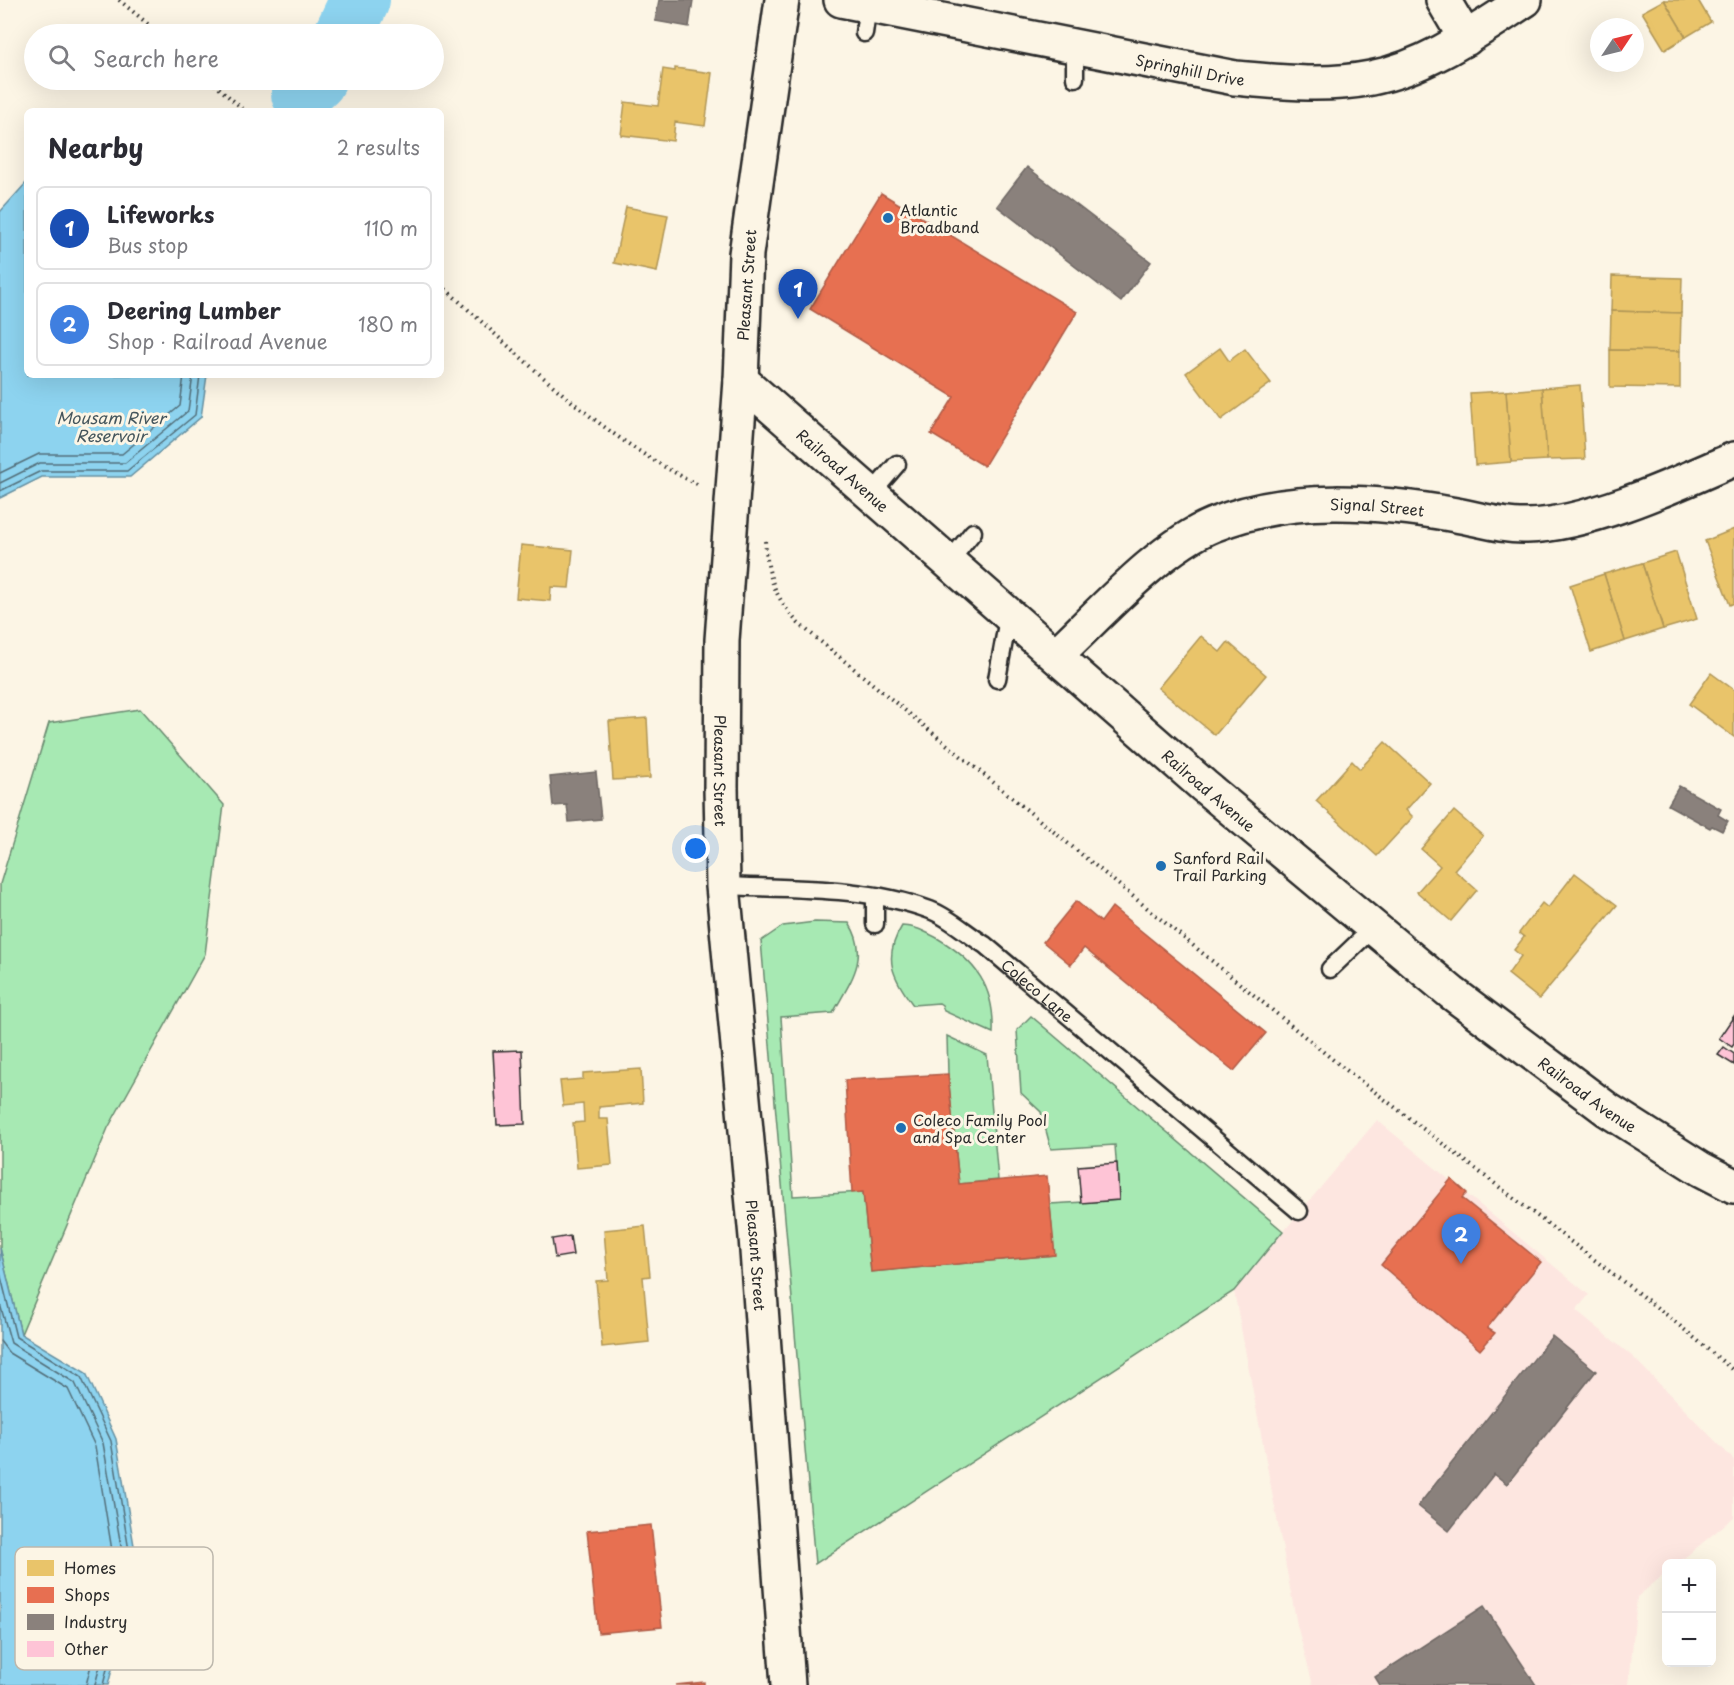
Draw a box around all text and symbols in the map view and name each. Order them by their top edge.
north arrow [1590,18,1644,72]
search box [24,24,444,90]
icon: search [45,41,78,74]
text: Search here [93,41,219,74]
street label: Springhill Drive [1134,47,1246,90]
text: Nearby [48,128,143,167]
text: 2 results [337,132,420,162]
text: Lifeworks [107,197,214,230]
place label: Atlantic Broadband [900,198,979,238]
marker: Atlantic Broadband [881,211,895,225]
text: 1 [65,213,74,243]
text: 110 m [364,213,418,243]
street label: Pleasant Street [731,229,761,341]
text: Bus stop [107,230,188,260]
pin: 1 [778,270,818,319]
text: Deering Lumber [107,293,281,326]
text: 2 [62,309,77,339]
text: 180 m [358,309,418,339]
text: Shop · Railroad Avenue [107,326,328,356]
water label: Mousam River Reservoir [56,405,168,447]
street label: Railroad Avenue [792,423,895,517]
street label: Signal Street [1330,492,1426,521]
street label: Pleasant Street [709,715,733,827]
street label: Railroad Avenue [1157,743,1261,836]
your location [681,834,710,863]
place label: Sanford Rail Trail Parking [1173,846,1267,886]
marker: Sanford Rail Trail Parking [1154,859,1168,873]
street label: Coleco Lane [997,953,1079,1027]
street label: Railroad Avenue [1534,1050,1641,1137]
place label: Coleco Family Pool and Spa Center [913,1108,1047,1148]
marker: Coleco Family Pool and Spa Center [894,1121,908,1135]
street label: Pleasant Street [741,1198,773,1311]
pin: 2 [1442,1214,1480,1264]
legend [15,1547,213,1670]
text: Homes [64,1555,116,1579]
map controls [1662,1559,1716,1667]
button: + [1662,1559,1716,1613]
text: Shops [64,1582,110,1606]
text: Industry [64,1609,127,1633]
button: − [1662,1613,1716,1667]
text: Other [64,1636,108,1660]

